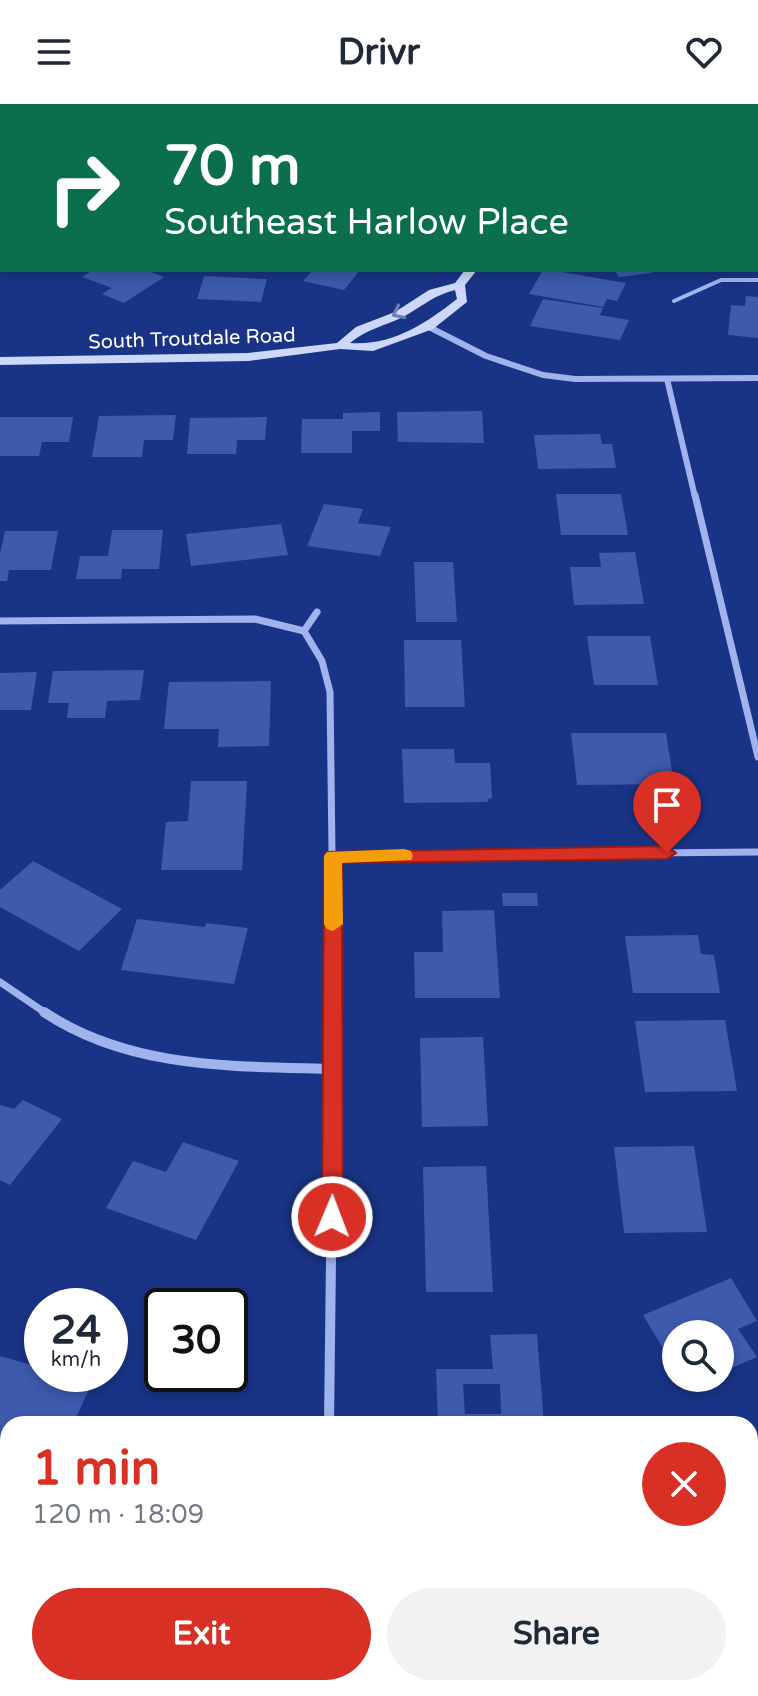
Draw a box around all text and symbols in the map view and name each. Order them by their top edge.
icon: menu [32,30,76,74]
icon: heart [682,30,726,74]
text: Drivr [338,31,420,74]
text: 70 m [164,133,300,200]
icon: right [32,136,136,240]
text: Southeast Harlow Place [164,201,569,244]
one-way arrow [392,303,407,319]
street label: South Troutdale Road [88,323,296,355]
pin [633,771,701,853]
icon: arrive [645,783,689,827]
position arrow [290,1175,374,1259]
speed limit sign: 30 [144,1288,248,1392]
text: 24 [51,1306,101,1354]
map controls [662,1320,734,1392]
button: search [662,1320,734,1392]
text: km/h [51,1348,101,1372]
text: 1 min [32,1440,160,1498]
button: close [642,1442,726,1526]
text: 120 m · 18:09 [32,1499,204,1530]
button: Exit [32,1588,371,1680]
button: Share [387,1588,726,1680]

